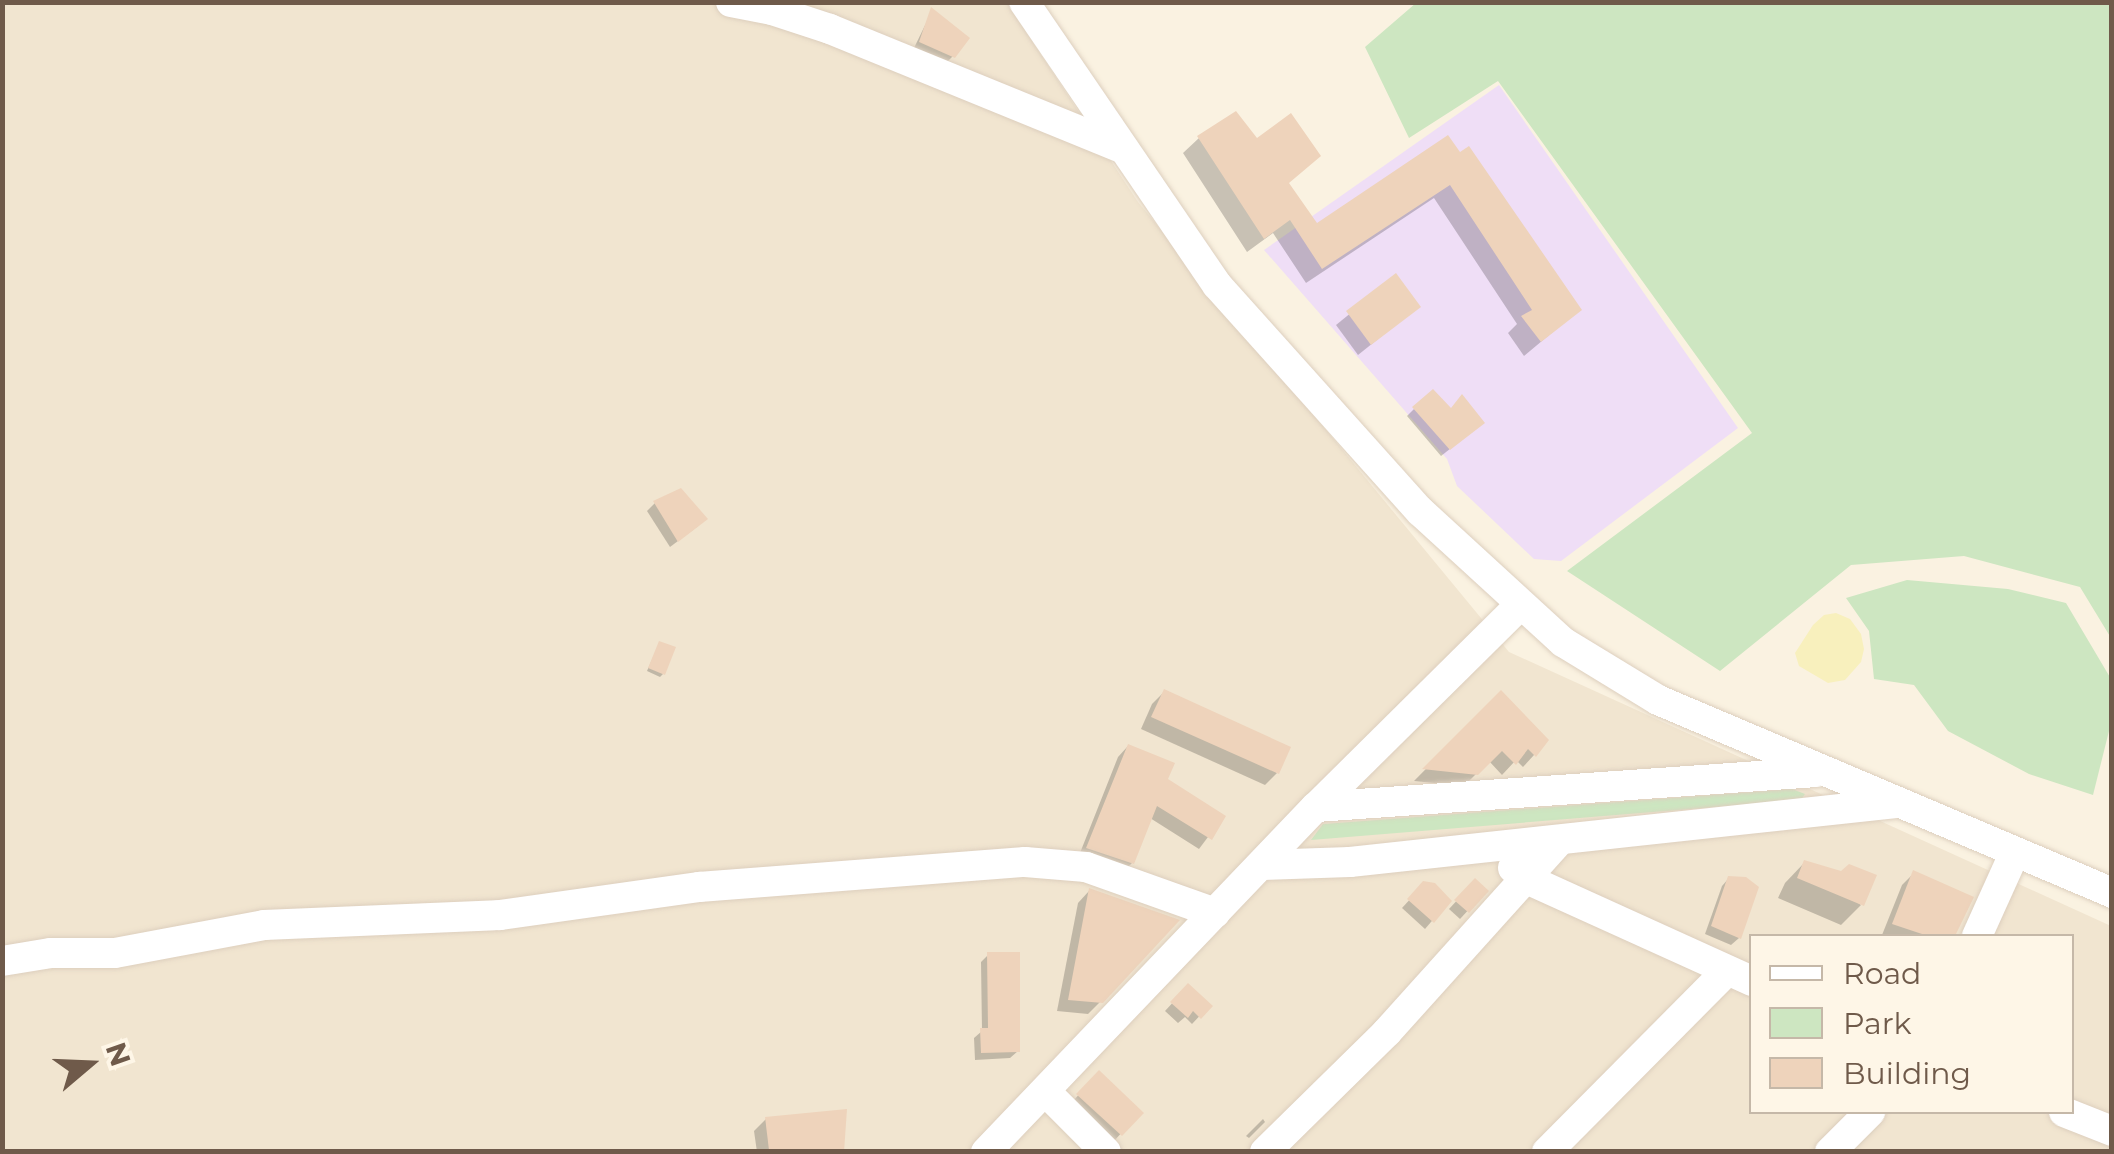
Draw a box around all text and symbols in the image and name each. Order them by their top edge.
legend [1749,934,2074,1114]
text: Road [1843,955,1921,992]
text: Park [1843,1005,1912,1042]
north arrow [40,1014,140,1114]
text: N [99,1038,138,1070]
text: Building [1843,1055,1971,1092]

